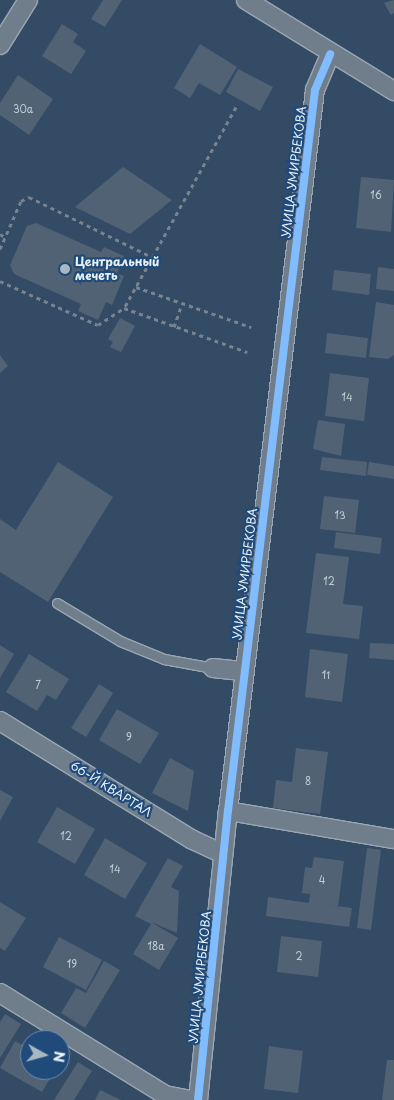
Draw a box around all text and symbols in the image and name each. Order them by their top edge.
house number: 30а [13,103,33,115]
street label: УЛИЦА УМИРБЕКОВА [279,105,309,239]
house number: 16 [370,189,382,201]
place label: Центральный мечеть [75,255,160,283]
marker: Центральный мечеть [59,263,71,275]
house number: 14 [341,391,353,403]
street label: УЛИЦА УМИРБЕКОВА [230,507,260,641]
house number: 13 [334,509,346,521]
house number: 12 [323,575,335,587]
house number: 11 [322,669,330,681]
house number: 7 [35,679,41,691]
house number: 9 [126,731,132,743]
street label: 66-Й КВАРТАЛ [68,758,154,820]
house number: 8 [305,775,311,787]
house number: 12 [60,830,72,842]
house number: 14 [109,863,121,875]
house number: 4 [319,874,325,886]
street label: УЛИЦА УМИРБЕКОВА [186,910,214,1044]
house number: 18а [148,940,164,952]
house number: 2 [295,950,303,962]
house number: 19 [67,958,77,970]
north arrow [20,1030,70,1080]
text: N [48,1050,70,1064]

